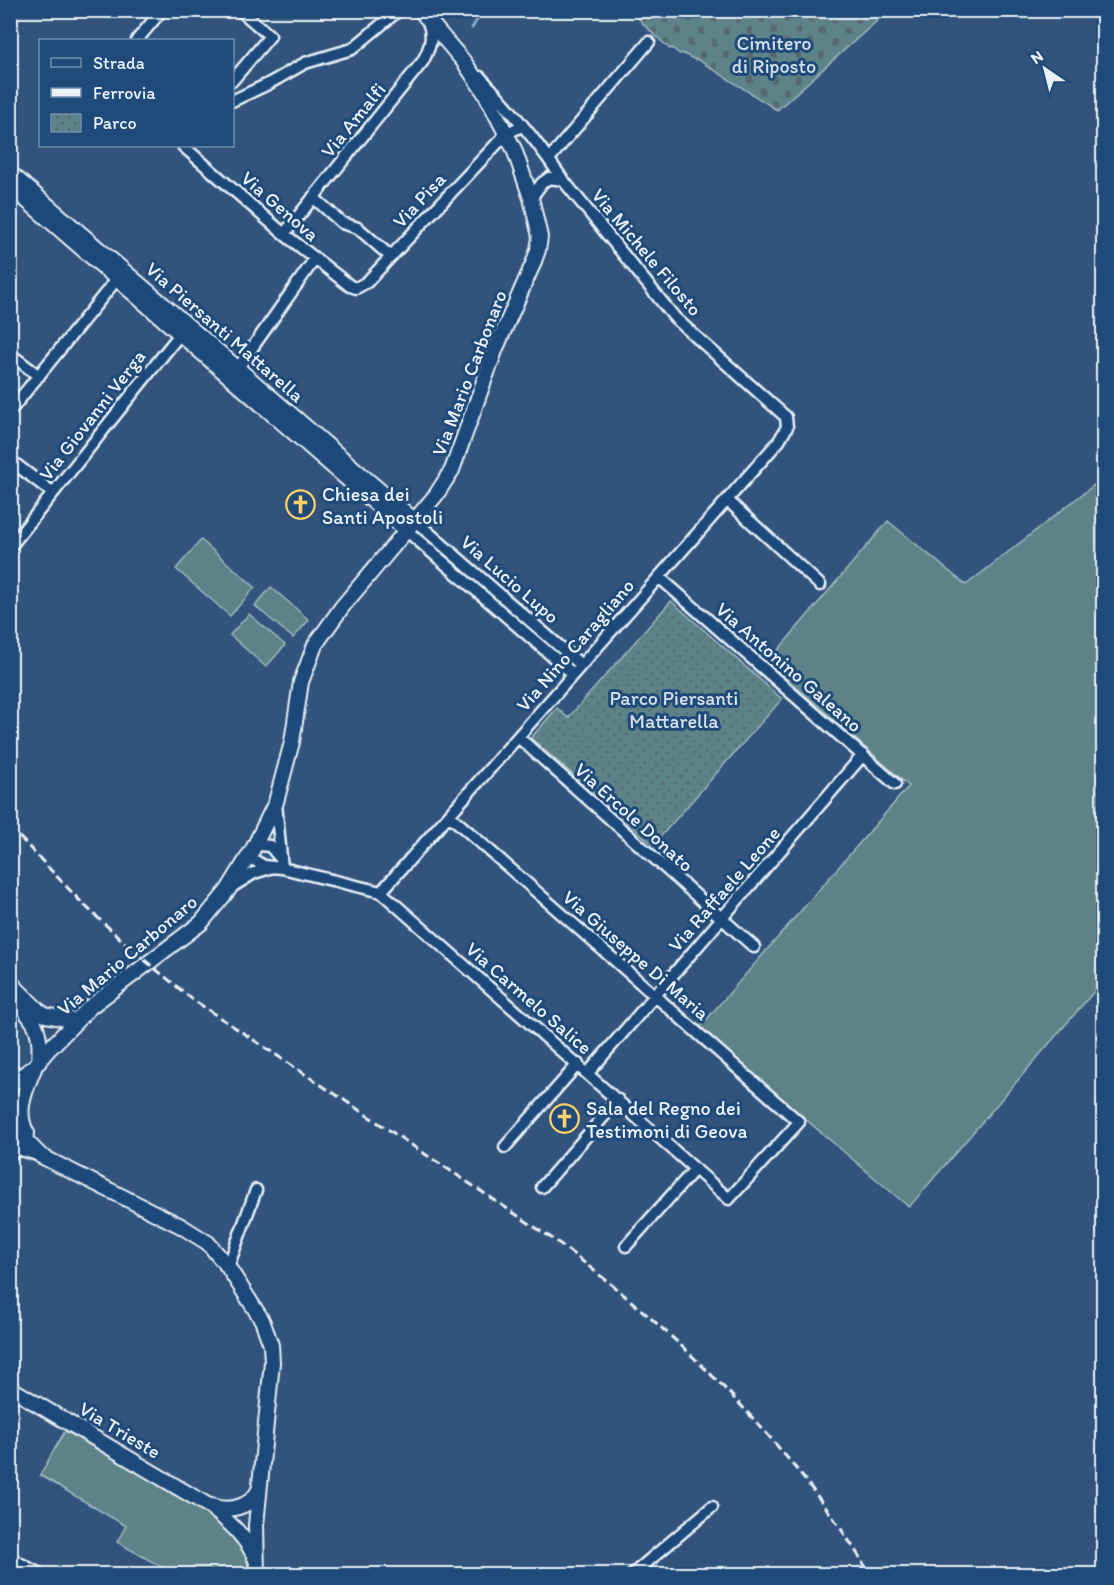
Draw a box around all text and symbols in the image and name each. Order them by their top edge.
park label: Cimitero di Riposto [732,31,816,78]
legend [39,39,234,147]
north arrow [1015,39,1075,99]
text: N [1027,46,1047,68]
text: Strada [93,52,145,74]
street label: Via Amalfi [315,78,391,162]
text: Ferrovia [93,82,156,104]
text: Parco [93,112,137,134]
street label: Via Genova [236,166,324,246]
street label: Via Pisa [387,167,451,233]
street label: Via Michele Filosto [587,183,707,321]
street label: Via Piersanti Mattarella [141,257,310,408]
street label: Via Mario Carbonaro [426,287,512,459]
street label: Via Giovanni Verga [33,345,151,485]
place label: Chiesa dei Santi Apostoli [322,482,443,529]
church icon: Chiesa dei Santi Apostoli [285,489,317,521]
street label: Via Lucio Lupo [456,530,564,628]
street label: Via Nino Caragliano [511,574,639,716]
street label: Via Antonino Galeano [711,597,867,737]
park label: Parco Piersanti Mattarella [610,686,738,733]
street label: Via Ercole Donato [570,757,698,877]
street label: Via Raffaele Leone [663,821,785,957]
street label: Via Giuseppe Di Maria [558,885,715,1026]
street label: Via Mario Carbonaro [52,889,202,1021]
street label: Via Carmelo Salice [461,937,597,1059]
place label: Sala del Regno dei Testimoni di Geova [586,1096,747,1143]
church icon: Sala del Regno dei Testimoni di Geova [549,1103,581,1135]
street label: Via Trieste [75,1396,165,1464]

